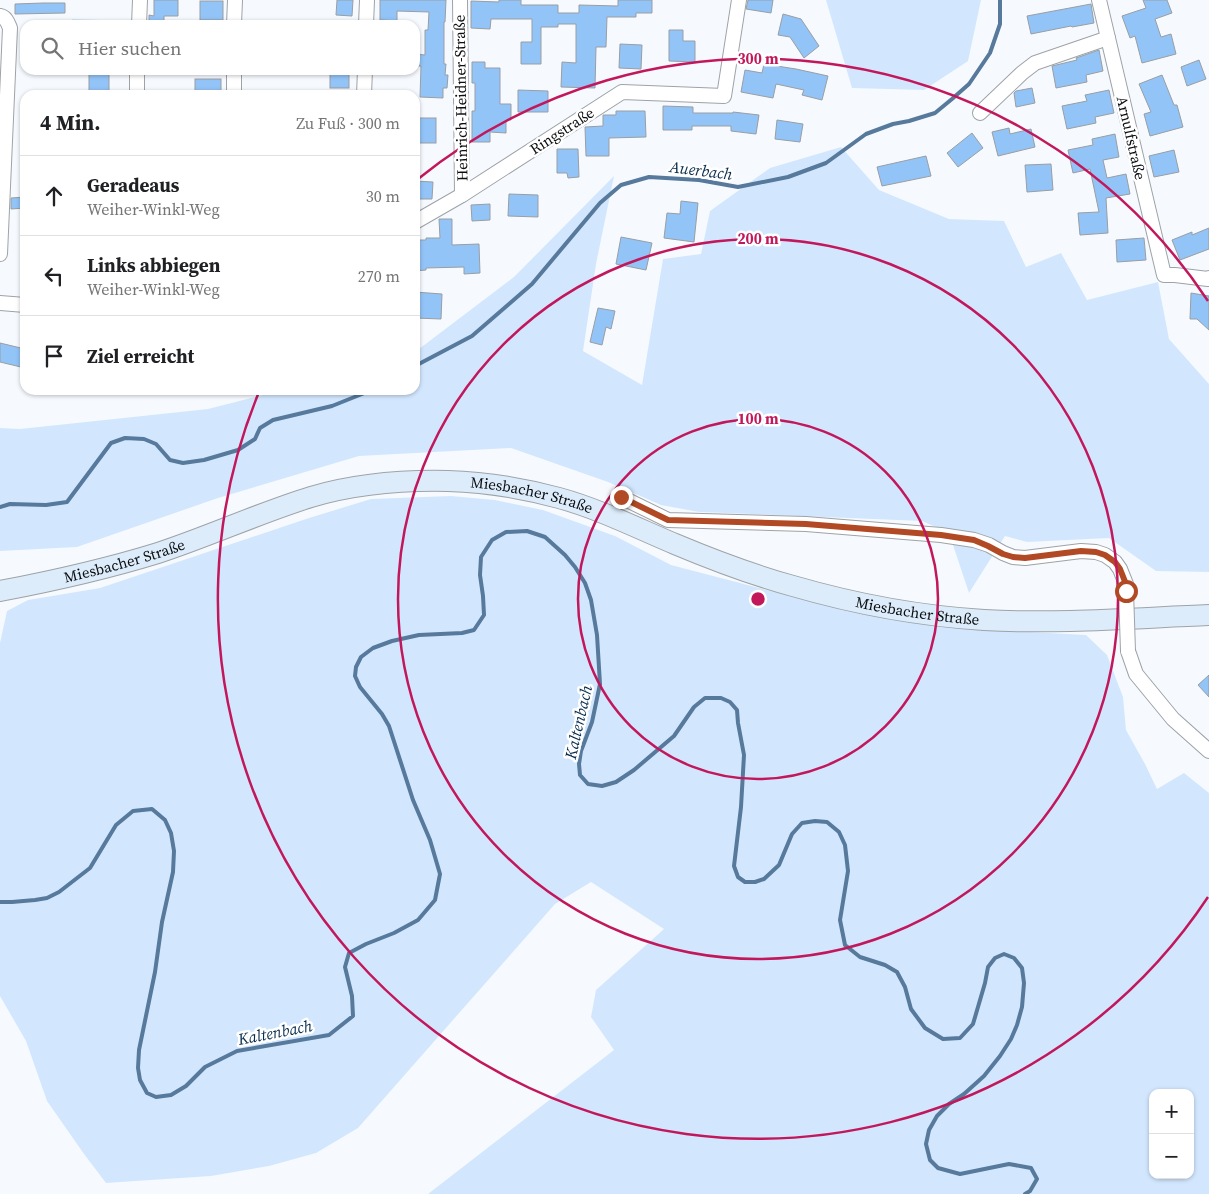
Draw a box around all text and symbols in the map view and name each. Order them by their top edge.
street label: Heinrich-Heidner-Straße [449,14,472,181]
search box [20,20,420,75]
icon: search [38,34,66,62]
text: Hier suchen [78,35,182,61]
text: 300 m [737,48,779,69]
street label: Arnulfstraße [1112,94,1151,182]
street label: Ringstraße [525,102,598,159]
text: 4 Min. [40,108,101,137]
text: Zu Fuß · 300 m [296,112,400,134]
water label: Auerbach [667,155,734,185]
text: Geradeaus [87,172,179,198]
icon: ahead [40,182,68,210]
text: 30 m [366,185,400,207]
text: Weiher-Winkl-Weg [87,198,220,220]
text: 200 m [737,228,779,249]
text: Links abbiegen [87,252,220,278]
icon: left [40,262,68,290]
text: 270 m [358,265,400,287]
text: Weiher-Winkl-Weg [87,278,220,300]
icon: arrive [40,342,68,370]
text: Ziel erreicht [87,343,194,369]
text: 100 m [737,408,779,429]
street label: Miesbacher Straße [470,471,596,518]
route end [610,486,633,509]
street label: Miesbacher Straße [62,533,188,588]
route start [1115,580,1138,603]
centre of rings [749,590,767,608]
street label: Miesbacher Straße [854,591,980,630]
water label: Kaltenbach [559,683,597,762]
water label: Kaltenbach [235,1014,314,1050]
map controls [1149,1089,1194,1179]
button: + [1149,1089,1194,1134]
button: − [1149,1134,1194,1179]

